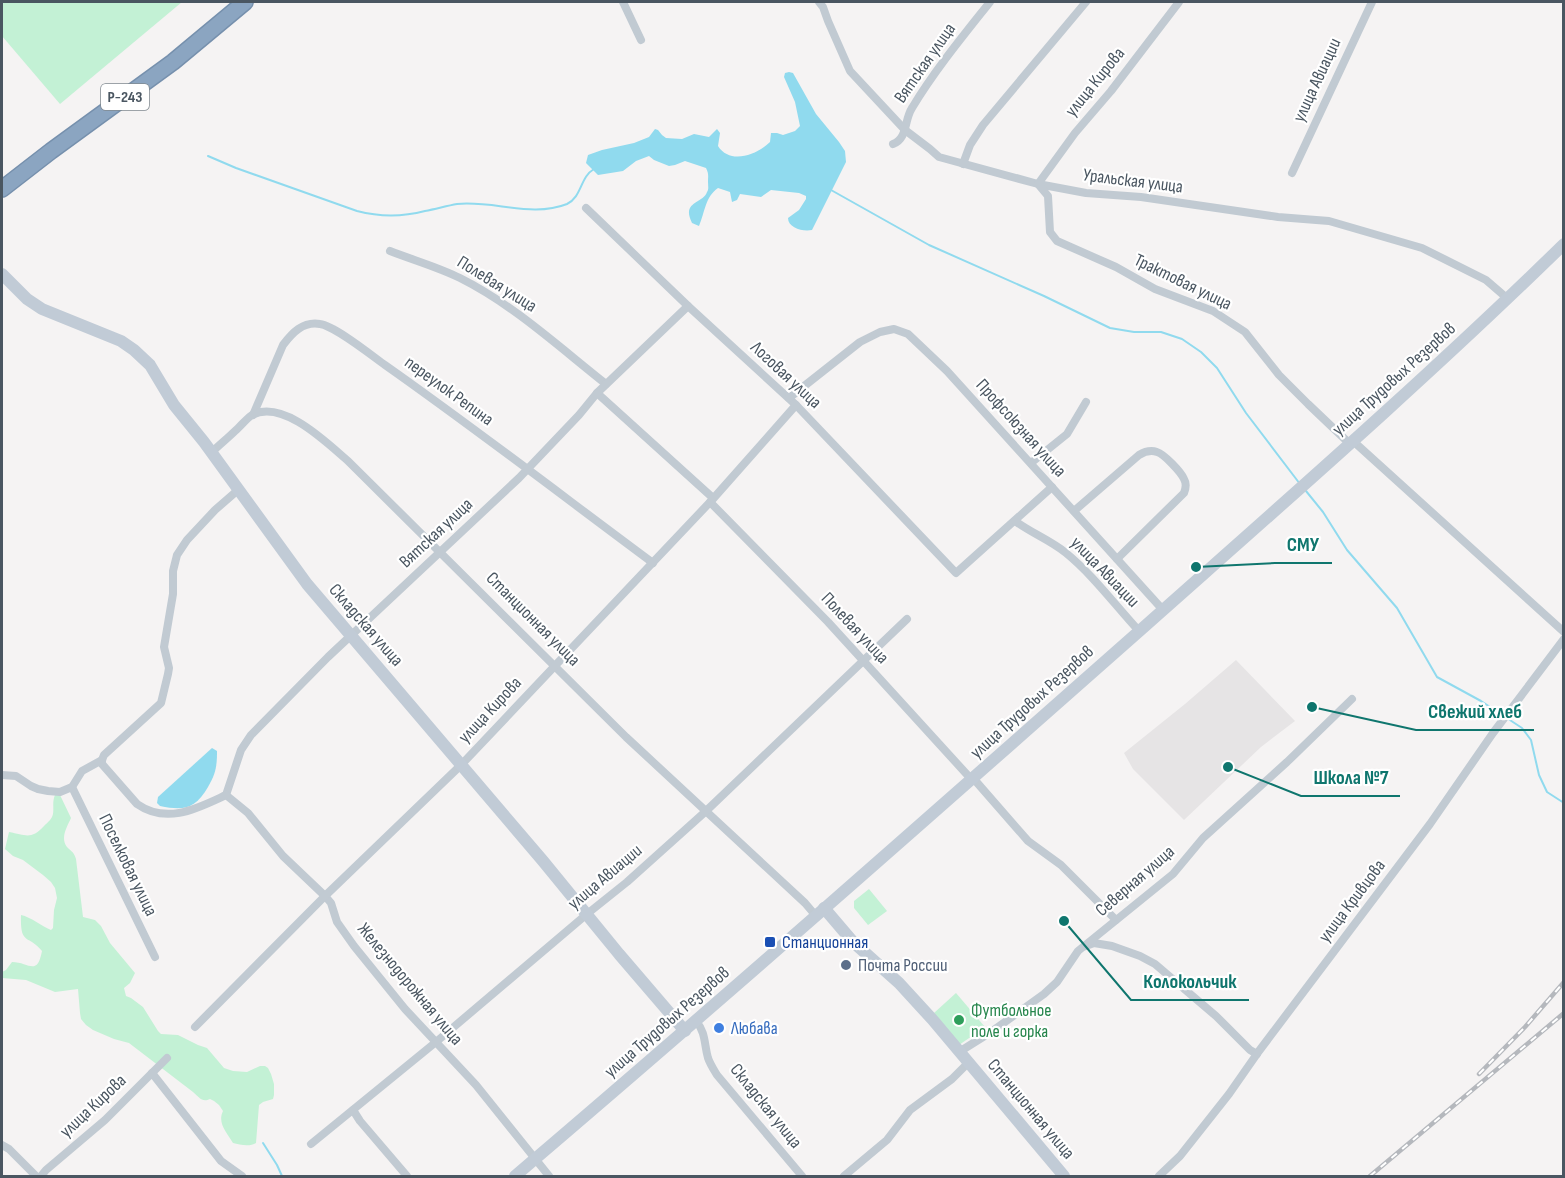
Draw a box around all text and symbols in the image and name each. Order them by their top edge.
street label: Вятская улица [890,19,960,107]
street label: улица Авиации [1288,35,1346,125]
street label: улица Кирова [1061,43,1129,121]
road number: Р-243 [101,84,149,110]
street label: Уральская улица [1082,164,1184,198]
street label: Трактовая улица [1131,249,1235,315]
street label: Полевая улица [453,251,541,317]
street label: улица Трудовых Резервов [1328,318,1460,440]
street label: Логовая улица [746,336,826,413]
street label: переулок Репина [401,352,497,430]
street label: Профсоюзная улица [972,375,1070,481]
street label: Вятская улица [395,494,477,572]
callout: СМУ [1275,525,1332,563]
street label: улица Авиации [1066,532,1144,612]
text: СМУ [1287,533,1320,557]
street label: Станционная улица [482,568,584,670]
street label: Складская улица [324,579,408,671]
street label: Полевая улица [817,588,893,668]
street label: улица Трудовых Резервов [966,641,1098,763]
street label: улица Кирова [454,672,526,747]
callout: Свежий хлеб [1416,692,1534,730]
text: Свежий хлеб [1428,700,1522,724]
callout: Школа №7 [1301,758,1400,796]
text: Школа №7 [1313,766,1389,790]
street label: Поселковая улица [94,811,162,919]
street label: улица Авиации [564,840,646,914]
street label: Северная улица [1091,841,1179,921]
street label: улица Кривцова [1314,856,1390,946]
street label: Железнодорожная улица [353,919,467,1049]
place label: Станционная [782,932,868,953]
marker: Станционная [763,935,777,949]
place label: Почта России [858,955,948,976]
marker: Почта России [839,958,853,972]
street label: улица Трудовых Резервов [600,962,734,1082]
callout: Колокольчик [1131,962,1249,1000]
text: Колокольчик [1143,970,1237,994]
place label: Футбольное поле и горка [971,1000,1051,1042]
marker: Футбольное поле и горка [952,1013,966,1027]
place label: Любава [730,1018,778,1039]
marker: Любава [712,1021,726,1035]
street label: Станционная улица [983,1055,1079,1163]
street label: Складская улица [726,1060,806,1153]
street label: улица Кирова [56,1070,131,1142]

